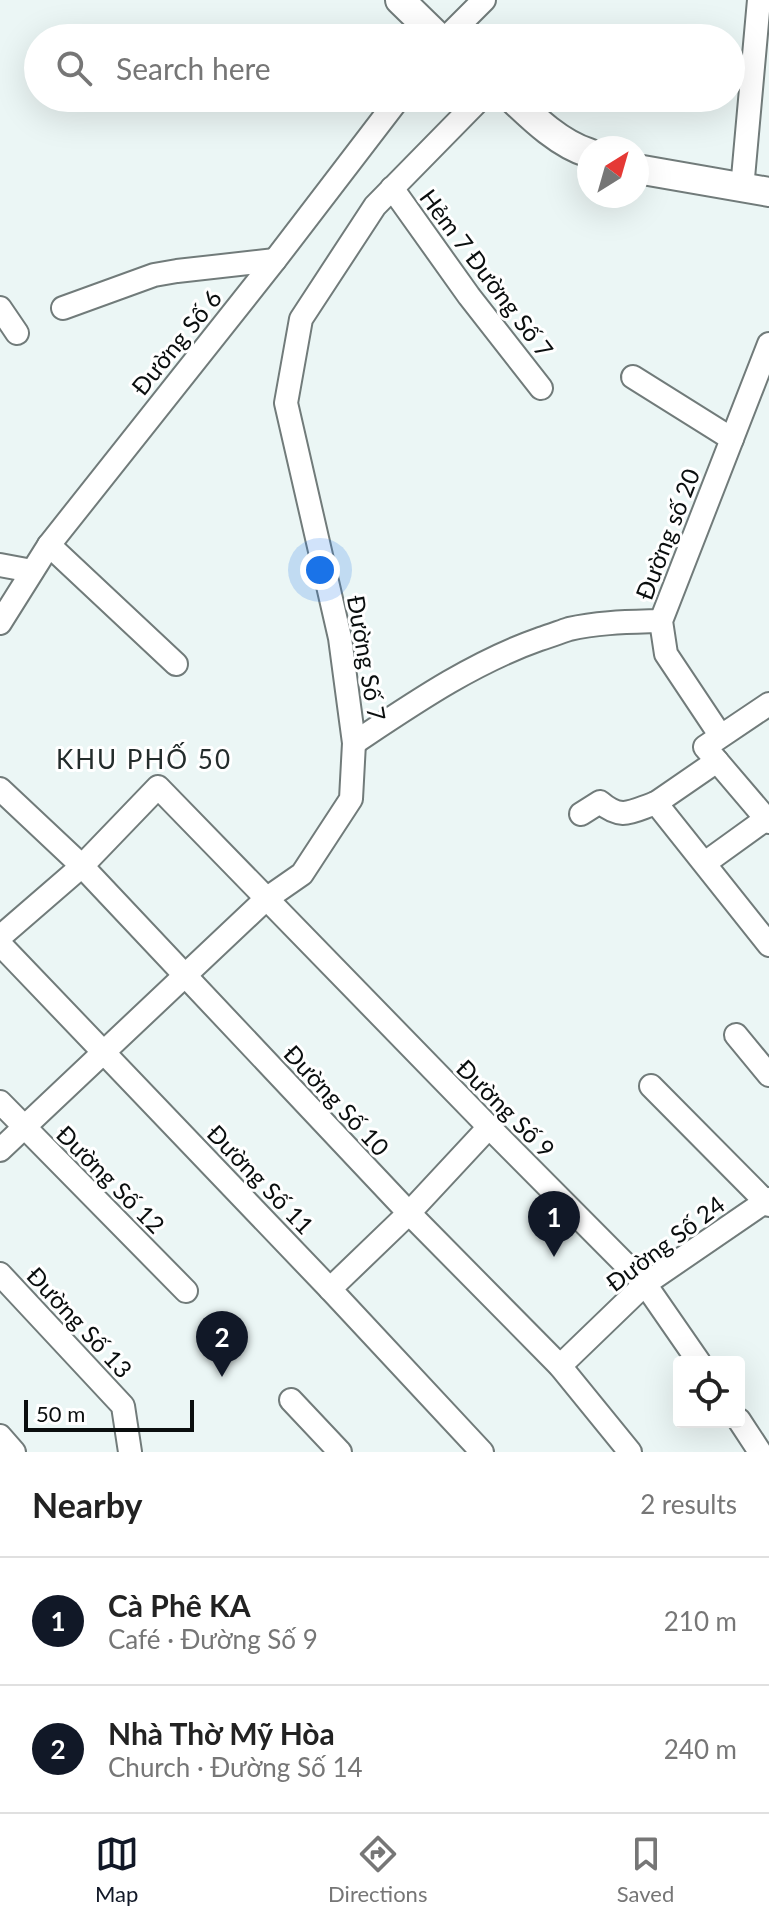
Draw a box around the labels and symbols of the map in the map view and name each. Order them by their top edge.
north arrow [577,136,649,208]
street label: Hẻm 7 Đường Số 7 [414,183,560,363]
street label: Đường Số 6 [125,284,227,400]
street label: Đường số 20 [629,464,705,604]
your location [300,550,340,590]
street label: Đường Số 7 [342,593,392,723]
district label: KHU PHỐ 50 [56,742,232,775]
street label: Đường Số 10 [278,1039,396,1161]
street label: Đường Số 9 [451,1053,561,1163]
street label: Đường Số 11 [202,1118,320,1240]
street label: Đường Số 12 [51,1119,171,1239]
street label: Đường Số 24 [600,1189,730,1297]
pin: 1 [528,1191,580,1257]
street label: Đường Số 13 [21,1261,139,1383]
pin: 2 [196,1311,248,1377]
scale bar [24,1396,194,1432]

